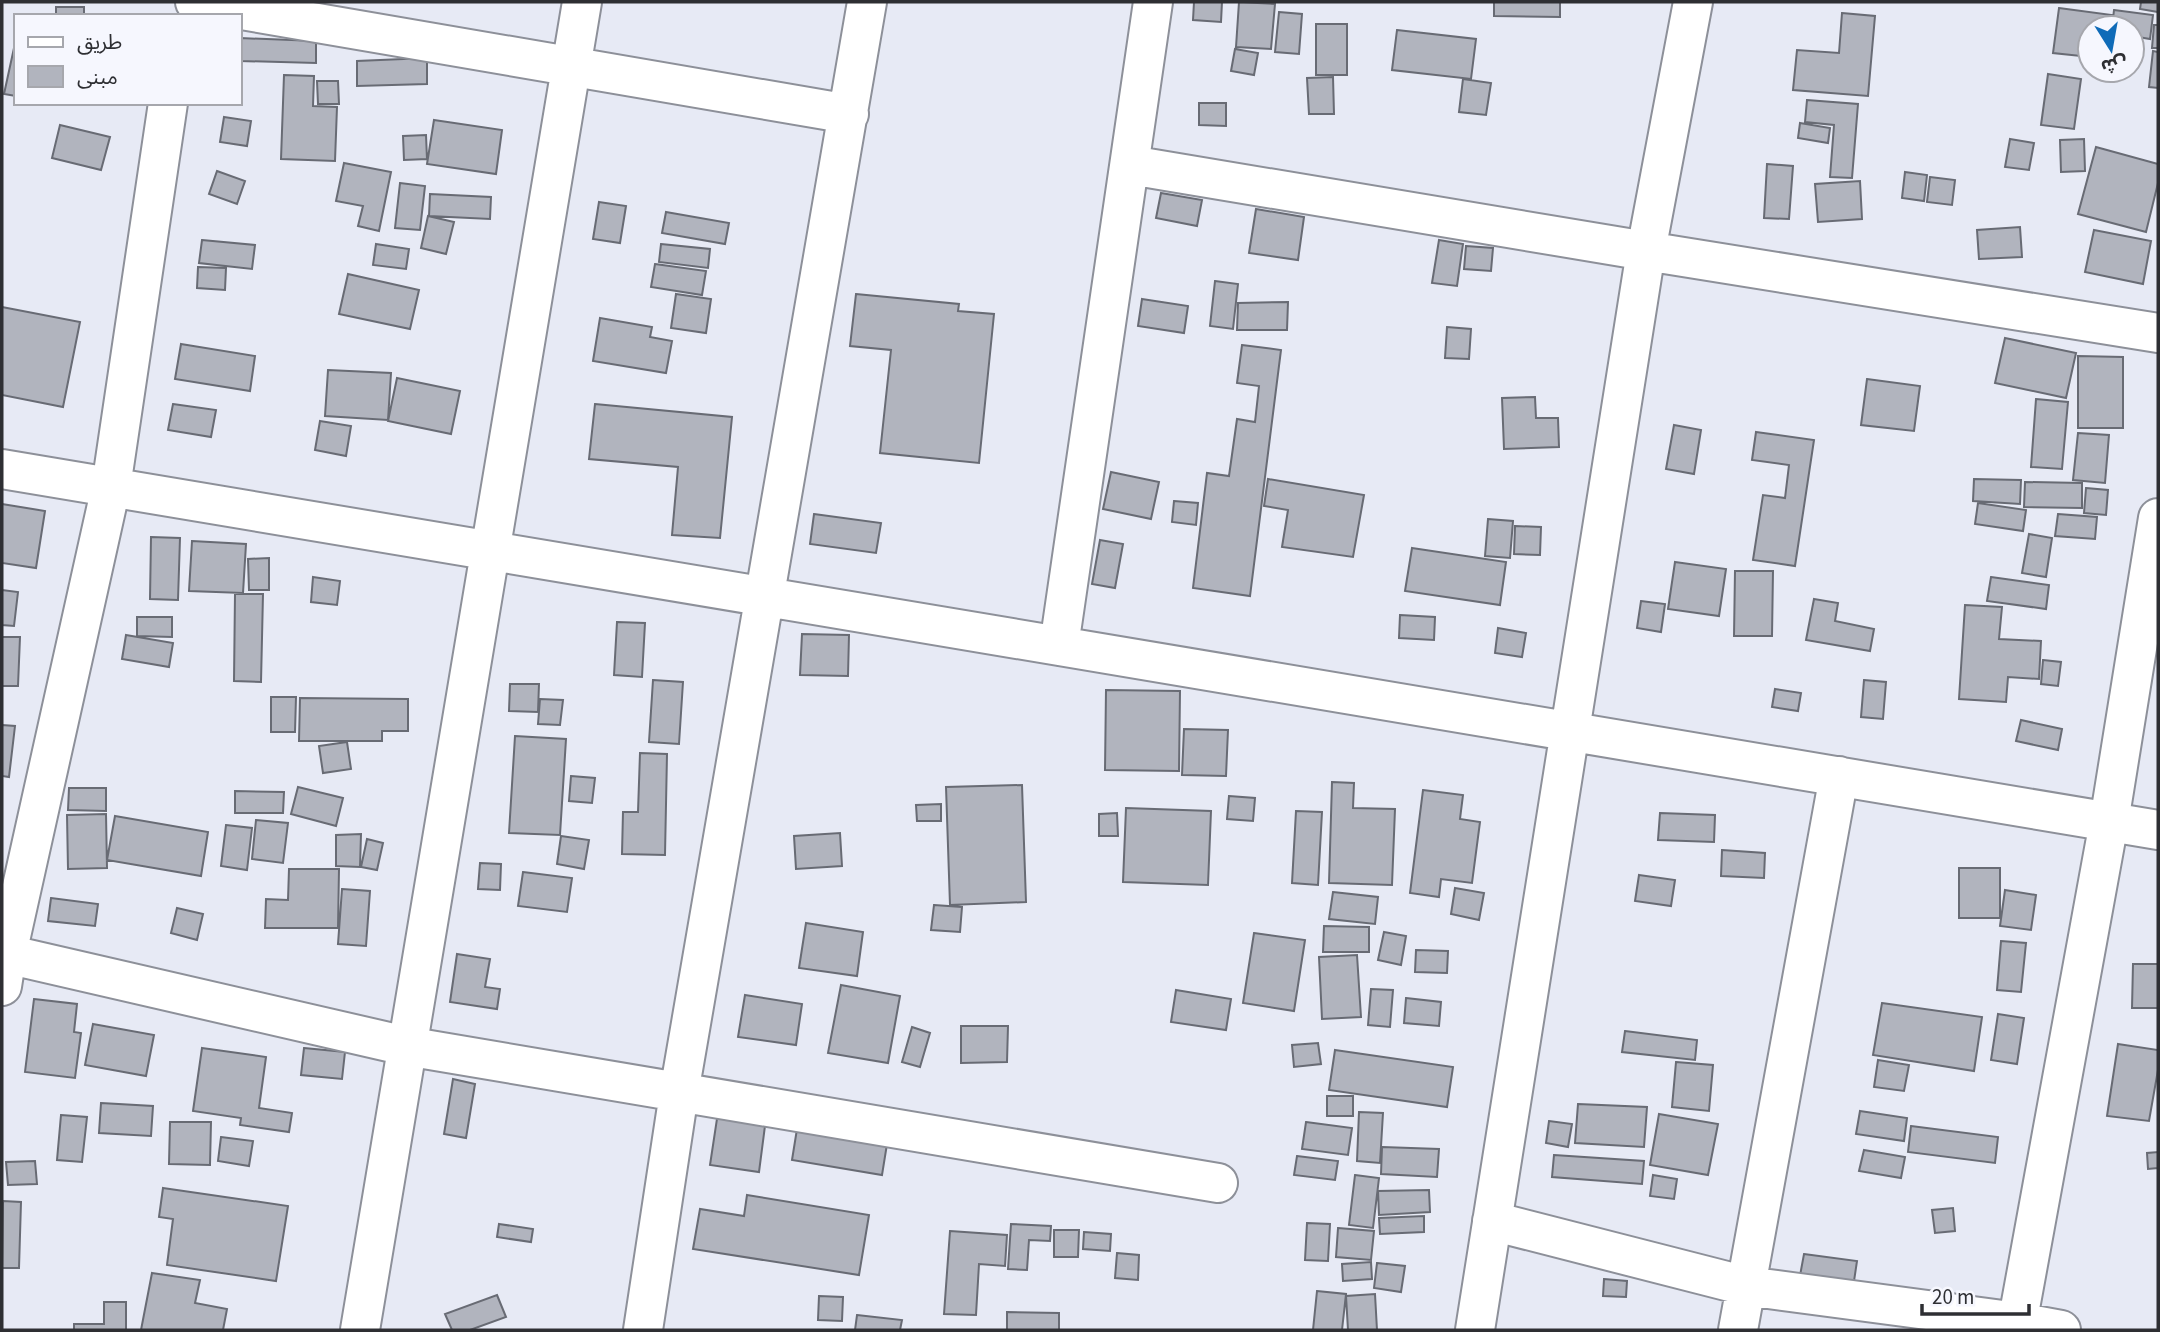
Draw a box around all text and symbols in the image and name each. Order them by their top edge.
legend [14,14,242,105]
north arrow [2076,14,2146,84]
text: طريق [77,27,122,57]
text: ش [2099,48,2129,80]
text: مبنى [77,62,118,92]
scale bar [1922,1272,2029,1316]
text: 20 m [1932,1282,1974,1312]

